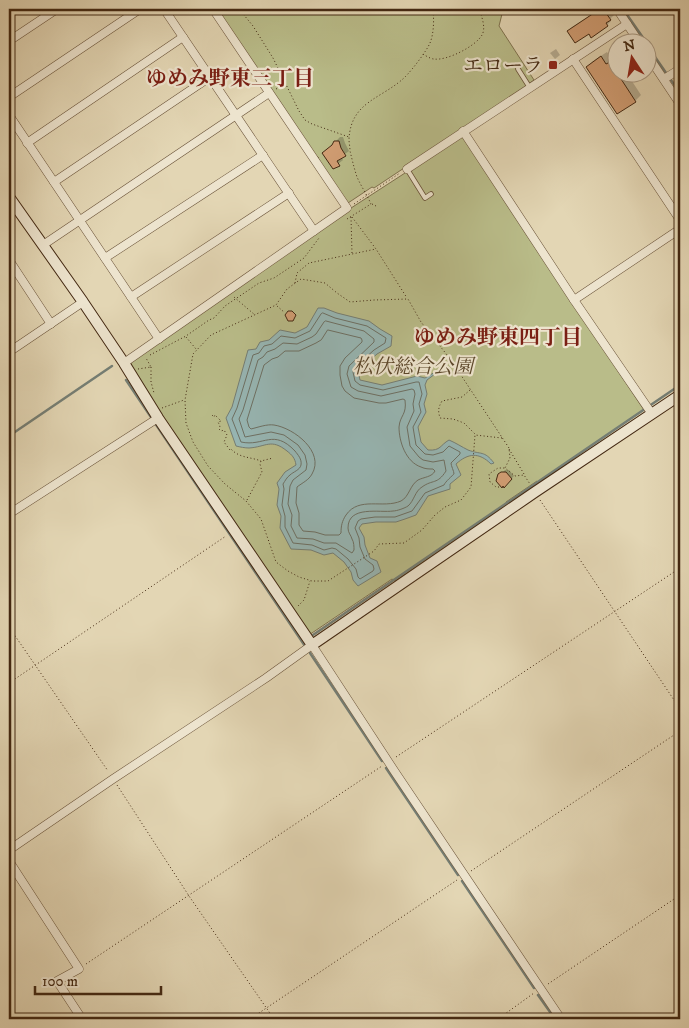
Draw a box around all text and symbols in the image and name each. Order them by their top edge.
north arrow [606,32,656,82]
text: N [622,36,637,56]
place label: エローラ [463,54,543,79]
marker: エローラ [547,59,559,71]
district label: ゆめみ野東三丁目 [146,66,314,92]
district label: ゆめみ野東四丁目 [414,325,582,351]
park label: 松伏総合公園 [353,355,476,380]
scale bar [35,963,161,995]
text: 100 m [42,972,78,991]

